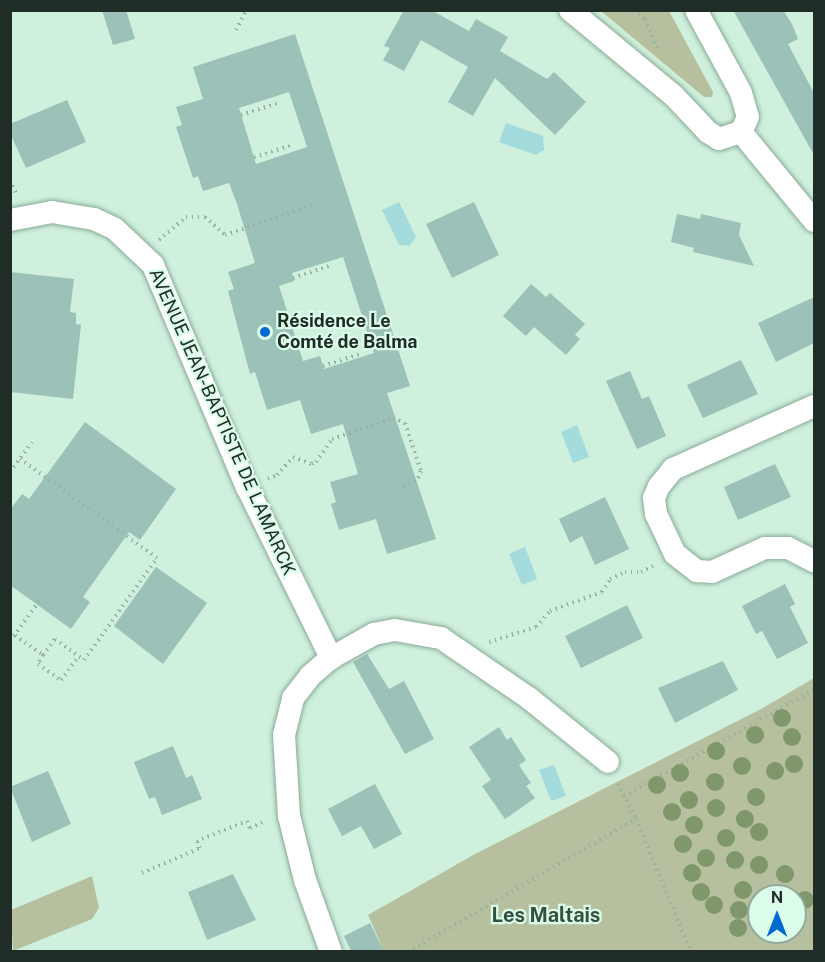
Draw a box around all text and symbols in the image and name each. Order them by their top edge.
street label: AVENUE JEAN-BAPTISTE DE LAMARCK [144,265,300,579]
place label: Résidence Le Comté de Balma [277,311,418,354]
marker: Résidence Le Comté de Balma [258,325,272,339]
north arrow [747,884,807,944]
text: N [771,888,783,907]
district label: Les Maltais [492,903,600,927]

